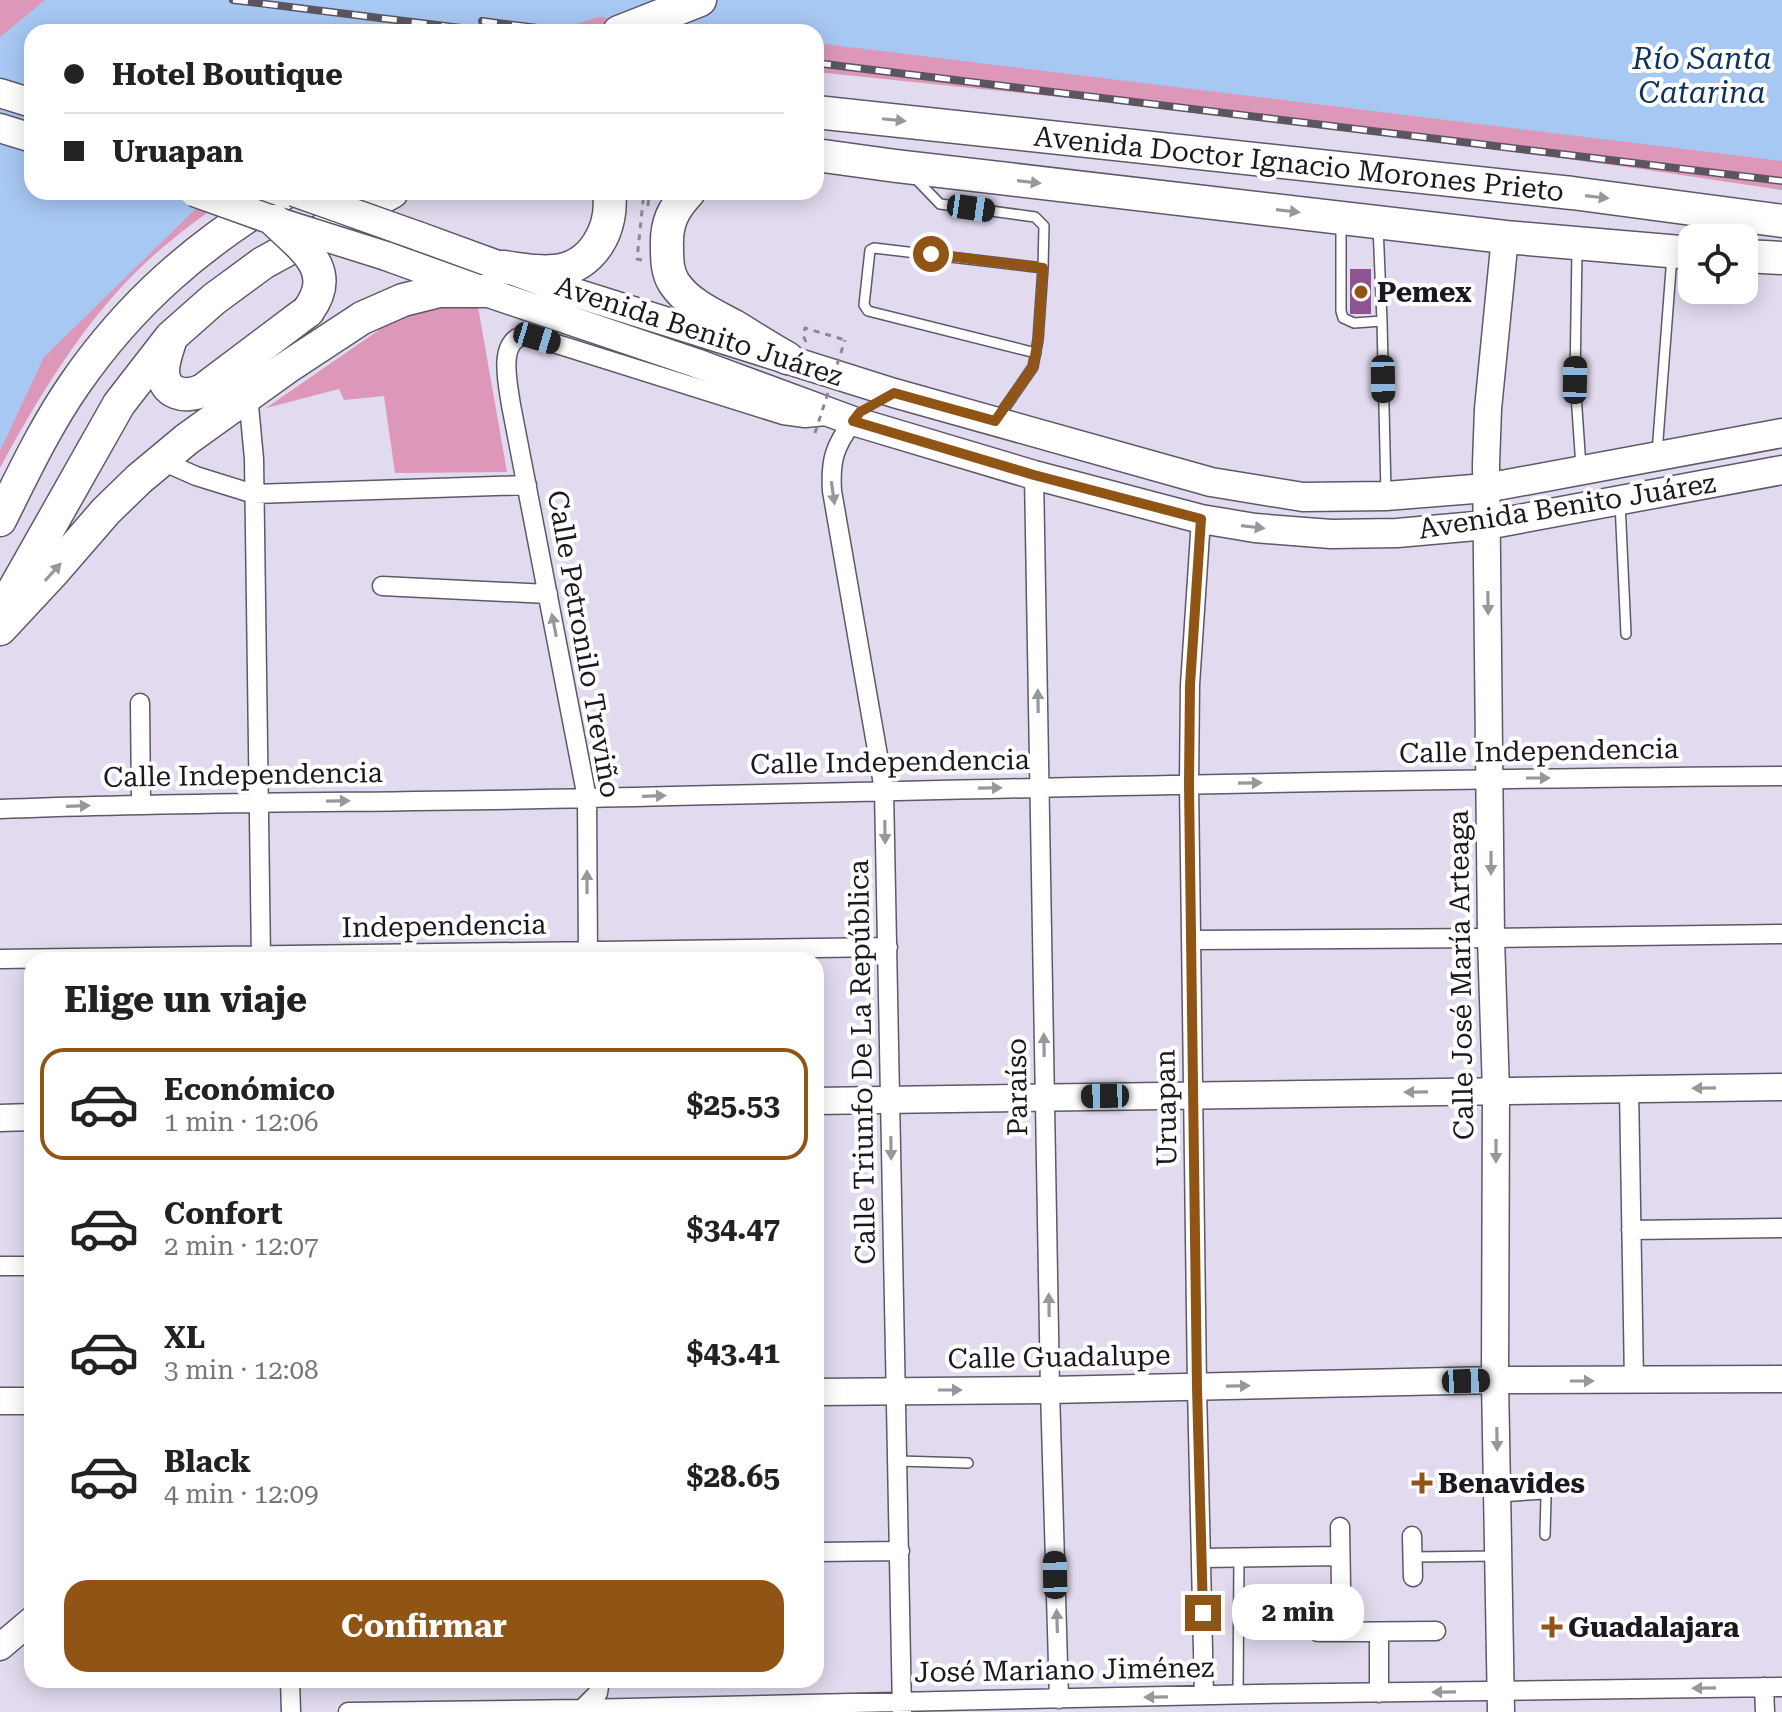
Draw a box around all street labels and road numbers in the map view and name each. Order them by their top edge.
street label: Avenida Doctor Ignacio Morones Prieto [1032,120,1566,208]
street label: Avenida Benito Juárez [551,269,847,393]
street label: Avenida Benito Juárez [1416,466,1718,546]
street label: Calle Petronilo Treviño [541,488,627,800]
street label: Calle Independencia [1399,732,1679,770]
street label: Calle Independencia [750,743,1030,781]
street label: Calle Independencia [103,756,383,794]
street label: Calle José María Arteaga [1442,810,1480,1140]
street label: Calle Triunfo De La República [842,859,882,1265]
street label: Independencia [341,908,547,944]
street label: Paraíso [1000,1038,1034,1136]
street label: Uruapan [1148,1049,1184,1167]
street label: Calle Guadalupe [947,1339,1171,1375]
street label: José Mariano Jiménez [914,1651,1214,1689]

